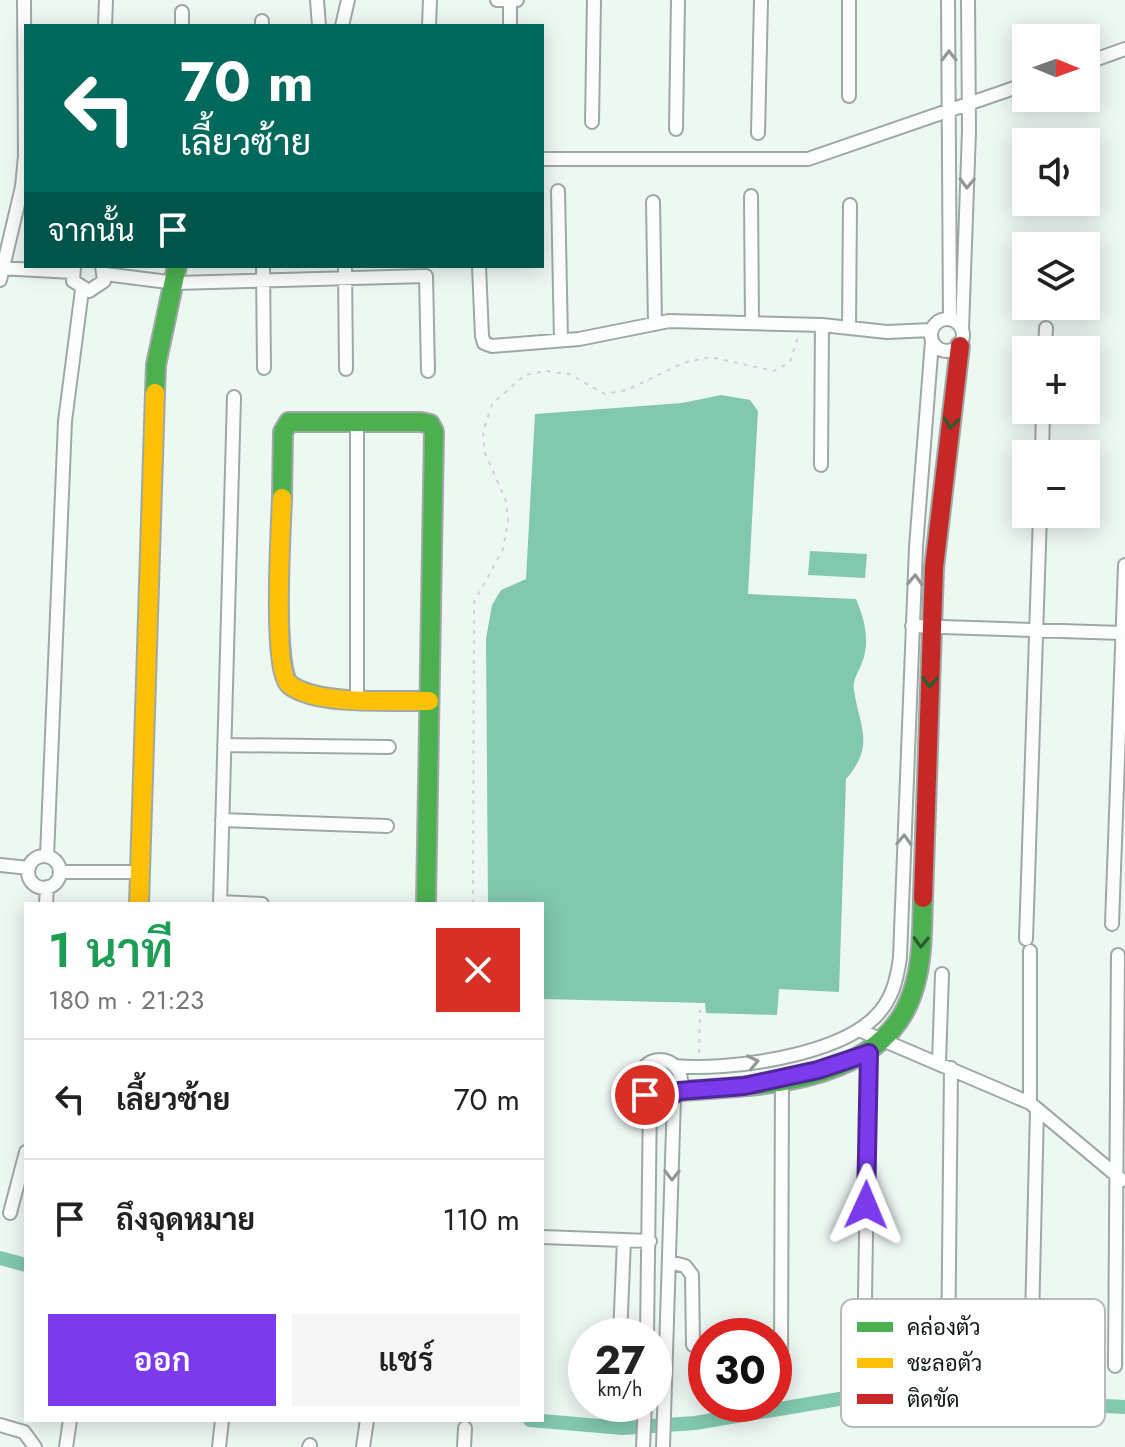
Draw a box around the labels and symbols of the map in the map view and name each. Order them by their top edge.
north arrow [1012,24,1100,112]
one-way arrow [940,49,958,62]
one-way arrow [959,177,976,190]
one-way arrow [942,417,959,430]
one-way arrow [906,573,923,586]
one-way arrow [921,676,939,689]
one-way arrow [896,833,913,846]
one-way arrow [913,936,930,949]
one-way arrow [745,1054,759,1071]
pin [611,1061,679,1129]
position arrow [824,1163,908,1247]
one-way arrow [663,1169,680,1182]
legend [841,1299,1105,1427]
text: คล่องตัว [907,1311,981,1343]
speed limit sign: 30 [688,1318,792,1422]
text: ชะลอตัว [907,1347,982,1379]
text: ติดขัด [907,1383,959,1415]

